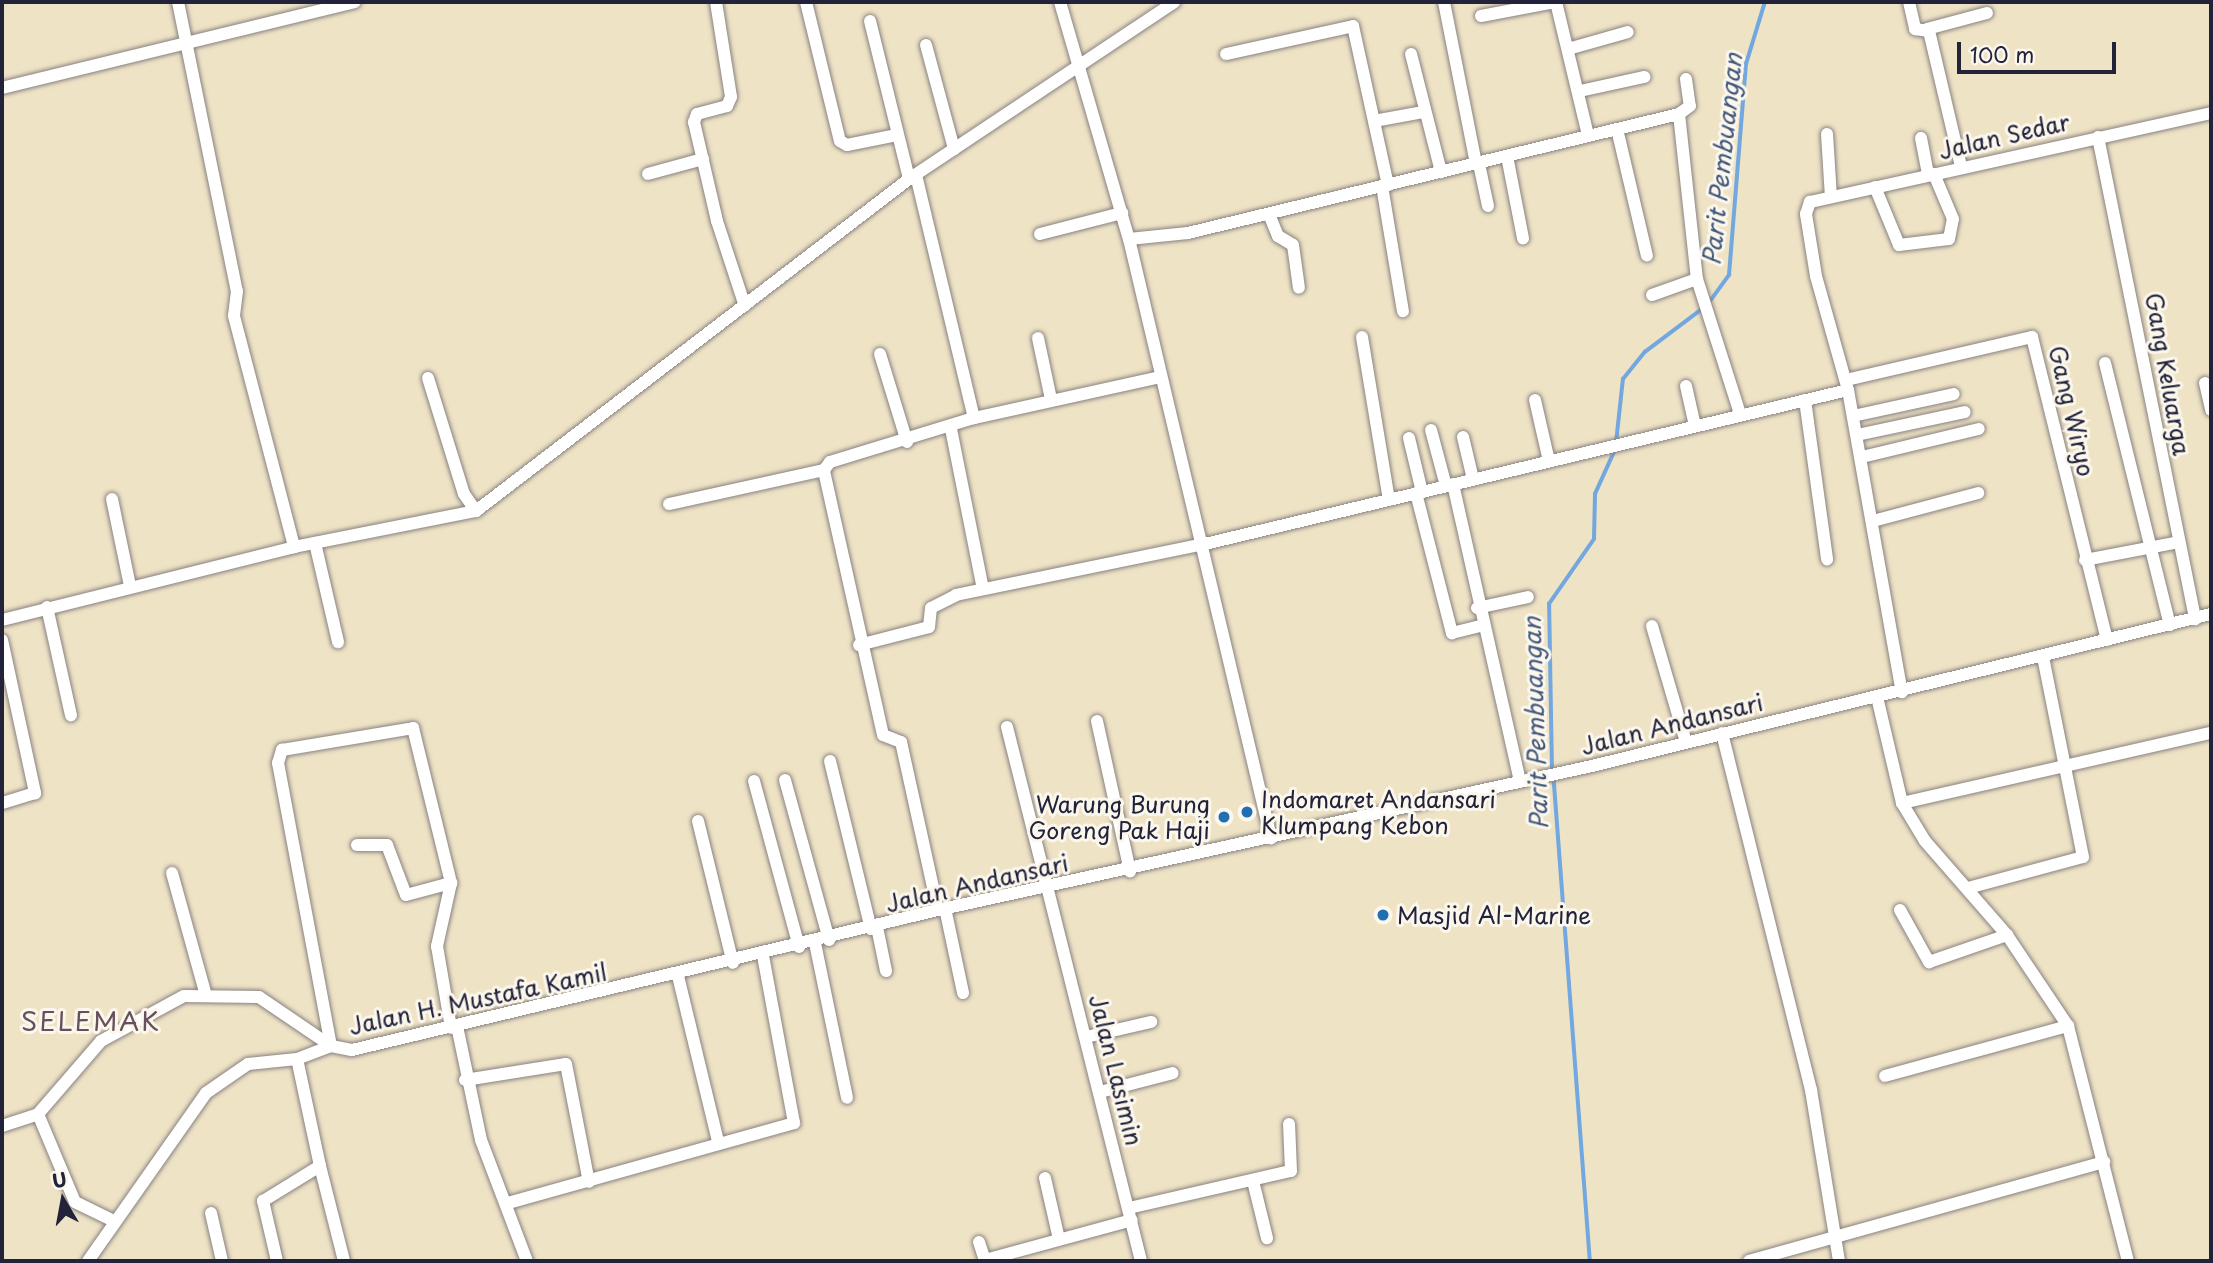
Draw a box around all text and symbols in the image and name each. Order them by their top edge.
scale bar [1961,28,2120,72]
text: 100 m [1970,38,2034,70]
water label: Parit Pembuangan [1697,51,1747,267]
street label: Jalan Sedar [1936,108,2072,164]
street label: Gang Keluarga [2140,290,2196,458]
street label: Gang Wiryo [2043,342,2101,480]
water label: Parit Pembuangan [1517,616,1553,830]
street label: Jalan Andansari [1577,688,1767,760]
place label: Indomaret Andansari Klumpang Kebon [1261,785,1501,839]
place label: Warung Burung Goreng Pak Haji [1028,790,1210,844]
marker: Indomaret Andansari Klumpang Kebon [1239,804,1255,820]
marker: Warung Burung Goreng Pak Haji [1216,809,1232,825]
street label: Jalan Andansari [882,848,1072,918]
place label: Masjid Al-Marine [1397,901,1592,929]
marker: Masjid Al-Marine [1375,907,1391,923]
street label: Jalan H. Mustafa Kamil [346,958,610,1040]
street label: Jalan Lasimin [1084,991,1148,1149]
district label: SELEMAK [24,1005,158,1037]
text: U [50,1164,69,1194]
north arrow [28,1165,98,1235]

